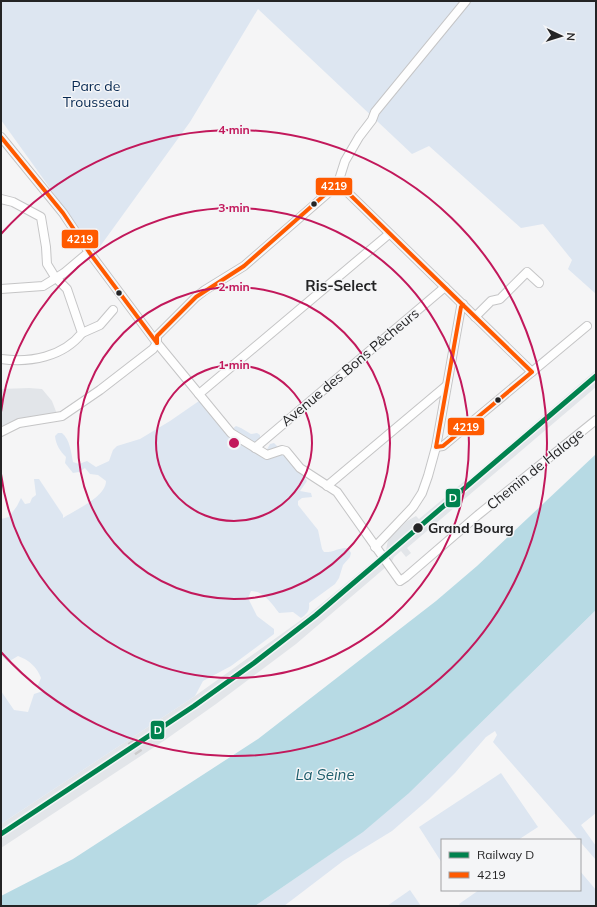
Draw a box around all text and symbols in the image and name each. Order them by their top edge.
north arrow [541,16,581,56]
text: N [564,32,578,41]
park label: Parc de Trousseau [63,77,129,111]
text: 4 min [218,122,250,137]
line badge: 4219 [315,177,353,196]
text: 4219 [321,179,348,193]
unlabelled marker [309,199,319,209]
text: 3 min [218,200,250,215]
line badge: 4219 [61,229,99,249]
text: 4219 [67,232,94,246]
district label: Ris-Select [305,276,377,295]
text: 2 min [218,279,250,294]
unlabelled marker [114,288,124,298]
street label: Avenue des Bons Pêcheurs [277,304,423,430]
text: 1 min [218,357,250,372]
unlabelled marker [493,395,503,405]
line badge: 4219 [447,417,485,436]
text: 4219 [453,420,480,434]
street label: Chemin de Halage [483,424,587,514]
centre of rings [227,436,241,450]
line badge: D [445,488,461,508]
text: D [449,491,457,505]
place label: Grand Bourg [428,519,514,537]
marker: Grand Bourg [411,521,425,535]
line badge: D [150,720,165,740]
text: D [154,723,162,737]
water label: La Seine [295,765,355,784]
legend [441,839,581,891]
text: Railway D [477,847,534,862]
text: 4219 [477,867,506,882]

